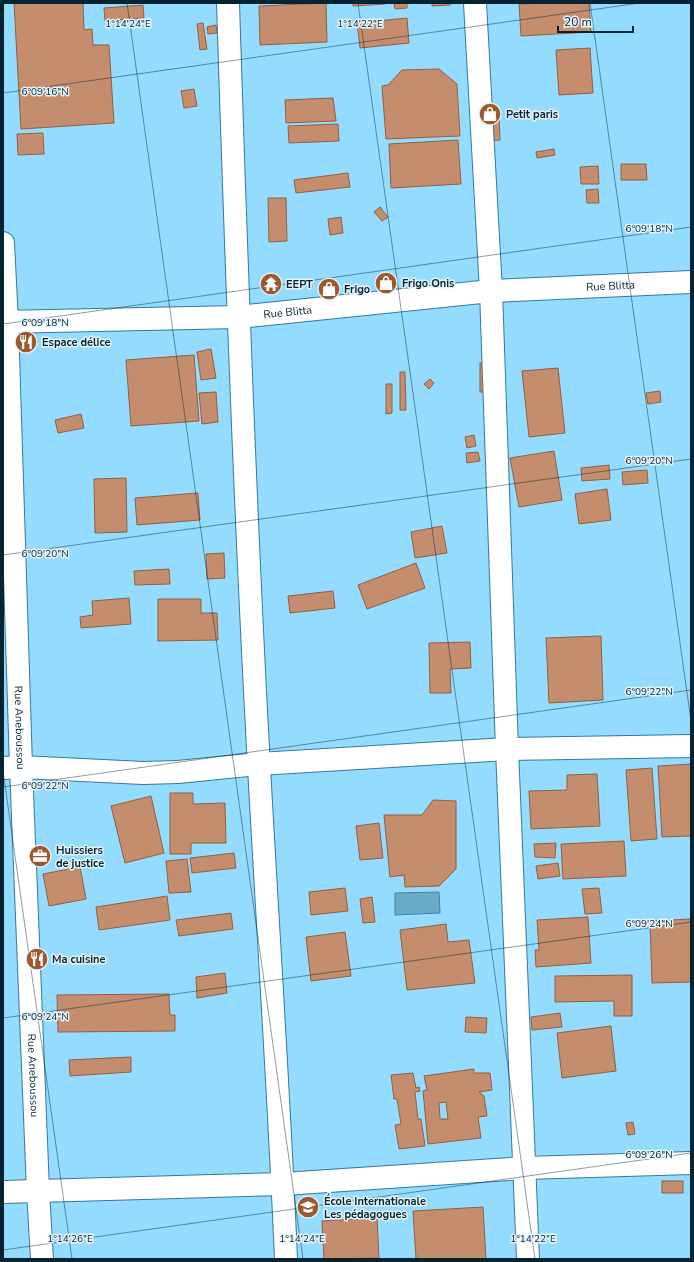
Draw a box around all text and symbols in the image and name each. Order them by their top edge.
scale bar [558,8,633,34]
text: 20 m [564,14,592,30]
text: 1°14'24"E [105,17,151,31]
text: 1°14'22"E [337,17,383,31]
text: 6°09'16"N [21,85,69,99]
shop icon: Petit paris [477,101,503,127]
place label: Petit paris [506,107,558,122]
text: 6°09'18"N [625,222,673,236]
shop icon: Frigo Onis [373,270,399,296]
temple icon: EEPT [258,271,284,297]
shop icon: Frigo [316,276,342,302]
place label: Frigo Onis [402,276,454,291]
place label: EEPT [286,277,313,292]
street label: Rue Blitta [586,277,635,294]
place label: Frigo [344,282,370,297]
street label: Rue Blitta [263,302,313,322]
text: 6°09'18"N [21,316,69,330]
restaurant icon: Espace délice [13,329,39,355]
place label: Espace délice [42,335,110,350]
text: 6°09'20"N [625,454,673,468]
text: 6°09'20"N [21,547,69,561]
street label: Rue Aneboussou [11,685,29,770]
text: 6°09'22"N [625,685,673,699]
text: 6°09'22"N [21,779,69,793]
office icon: Huissiers de justice [27,843,53,869]
place label: Huissiers de justice [56,843,104,871]
text: 6°09'24"N [625,917,673,931]
restaurant icon: Ma cuisine [24,946,50,972]
place label: Ma cuisine [52,952,106,967]
text: 6°09'24"N [21,1010,69,1024]
street label: Rue Aneboussou [24,1033,43,1118]
text: 6°09'26"N [625,1148,673,1162]
place label: École Internationale Les pédagogues [324,1193,426,1222]
school or university icon: École Internationale Les pédagogues [295,1194,321,1220]
text: 1°14'26"E [47,1232,93,1246]
text: 1°14'24"E [279,1232,325,1246]
text: 1°14'22"E [510,1232,556,1246]

